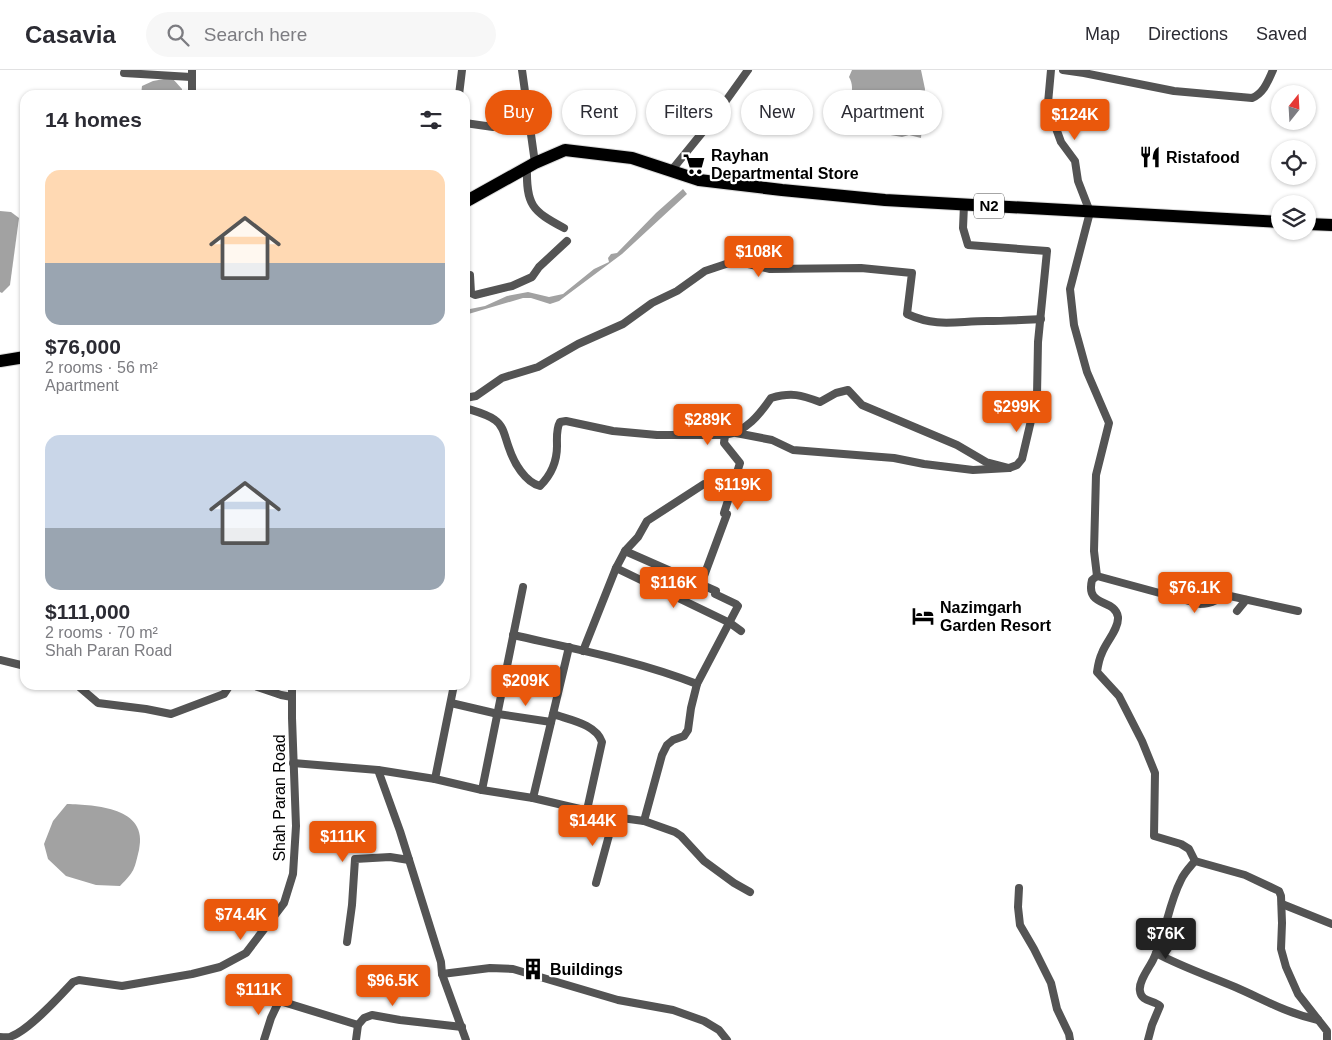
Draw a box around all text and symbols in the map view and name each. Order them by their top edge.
search box [146,12,496,57]
text: Casavia [25,21,116,48]
icon: search [164,21,192,49]
text: Search here [204,24,307,45]
text: Map [1085,24,1120,44]
text: Directions [1148,24,1228,44]
text: Saved [1256,24,1307,44]
north arrow [1271,85,1316,130]
map controls [1271,85,1316,240]
chip: Buy [485,90,552,135]
chip: Rent [562,90,636,135]
chip: Filters [646,90,731,135]
chip: New [741,90,813,135]
chip: Apartment [823,90,942,135]
pin: $124K [1040,98,1110,141]
icon: filters [417,106,445,134]
text: $124K [1051,106,1099,123]
text: 14 homes [45,108,142,131]
button: locate [1271,140,1316,185]
restaurant icon: Ristafood [1137,144,1163,170]
place label: Rayhan Departmental Store [711,147,859,182]
place label: Ristafood [1166,149,1240,166]
supermarket icon: Rayhan Departmental Store [681,151,707,177]
road number: N2 [974,194,1004,218]
button: layers [1271,195,1316,240]
icon: home [200,203,290,293]
pin: $108K [724,236,794,278]
text: $108K [735,243,783,260]
text: $76,000 [45,335,121,358]
text: 2 rooms · 56 m² [45,359,158,376]
text: Apartment [45,377,119,394]
pin: $299K [982,390,1052,433]
text: $299K [993,398,1041,415]
pin: $289K [673,404,743,446]
text: $289K [684,411,732,428]
icon: home [200,468,290,558]
pin: $119K [703,468,773,511]
text: $119K [715,476,761,493]
pin: $116K [639,566,709,609]
pin: $76.1K [1154,572,1236,614]
text: $116K [651,574,697,591]
text: $76.1K [1169,579,1221,596]
place label: Nazimgarh Garden Resort [940,599,1052,634]
text: $111,000 [45,600,130,623]
hotel icon: Nazimgarh Garden Resort [910,603,936,629]
text: 2 rooms · 70 m² [45,624,158,641]
text: Shah Paran Road [45,642,172,659]
pin: $209K [491,664,561,707]
text: $209K [502,672,550,689]
street label: Shah Paran Road [271,734,288,862]
pin: $144K [558,804,628,847]
text: $144K [569,812,617,829]
pin: $111K [308,820,378,863]
text: $111K [320,828,366,845]
pin: $74.4K [200,898,282,941]
text: $74.4K [215,906,267,923]
pin: $76K [1136,918,1196,960]
text: $76K [1147,925,1185,942]
building icon: Buildings [520,956,546,982]
place label: Buildings [550,961,623,978]
pin: $96.5K [352,964,434,1007]
text: $96.5K [367,972,419,989]
pin: $111K [224,974,294,1016]
text: $111K [236,981,282,998]

